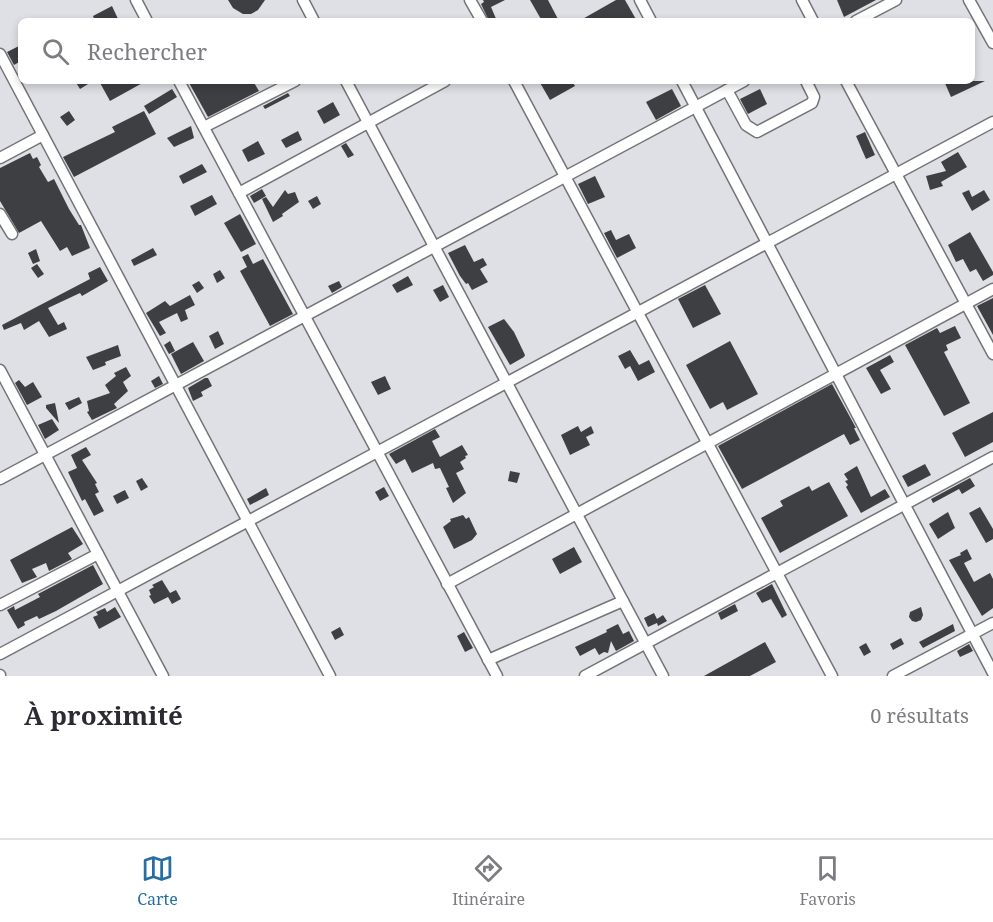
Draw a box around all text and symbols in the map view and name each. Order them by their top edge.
search box [18,18,975,84]
icon: search [39,35,72,68]
text: Rechercher [87,36,207,66]
text: À proximité [24,697,183,733]
text: 0 résultats [870,702,969,729]
tab: Carte [137,852,178,910]
tab: Itinéraire [452,852,525,910]
tab: Favoris [800,852,856,910]

